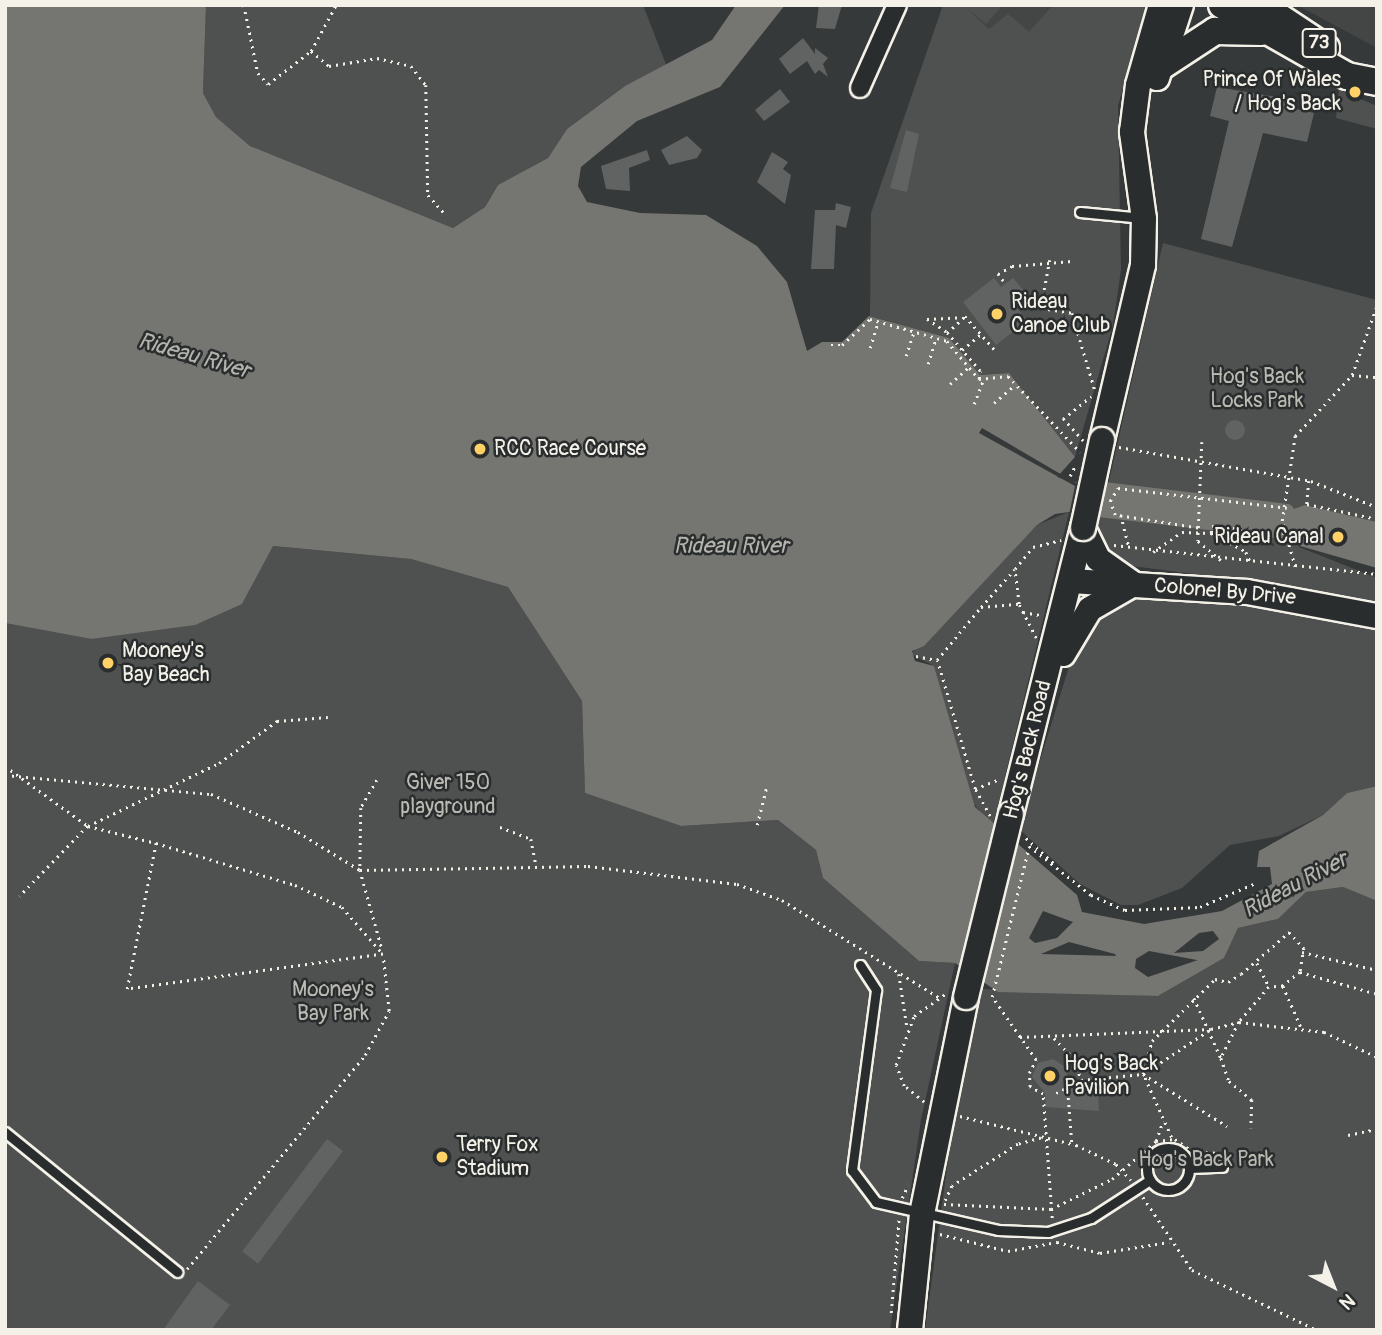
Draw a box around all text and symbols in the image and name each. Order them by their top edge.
road number: 73 [1302,28,1336,58]
place label: Prince Of Wales / Hog's Back [1202,67,1341,117]
marker: Prince Of Wales / Hog's Back [1347,84,1363,100]
place label: Rideau Canoe Club [1011,289,1110,339]
marker: Rideau Canoe Club [989,306,1005,322]
water label: Rideau River [135,327,253,385]
park label: Hog's Back Locks Park [1210,364,1304,414]
place label: RCC Race Course [494,436,646,462]
marker: RCC Race Course [472,441,488,457]
place label: Rideau Canal [1214,524,1324,550]
marker: Rideau Canal [1330,529,1346,545]
water label: Rideau River [673,532,789,560]
street label: Colonel By Drive [1153,573,1297,611]
place label: Mooney's Bay Beach [122,638,210,688]
marker: Mooney's Bay Beach [100,655,116,671]
street label: Hog's Back Road [999,678,1057,822]
park label: Giver 150 playground [400,770,496,820]
water label: Rideau River [1238,846,1352,924]
park label: Mooney's Bay Park [292,977,374,1027]
place label: Hog's Back Pavilion [1064,1051,1158,1101]
marker: Hog's Back Pavilion [1042,1068,1058,1084]
place label: Terry Fox Stadium [456,1132,538,1182]
park label: Hog's Back Park [1138,1147,1274,1173]
marker: Terry Fox Stadium [434,1149,450,1165]
north arrow [1298,1251,1368,1321]
text: N [1334,1288,1360,1315]

